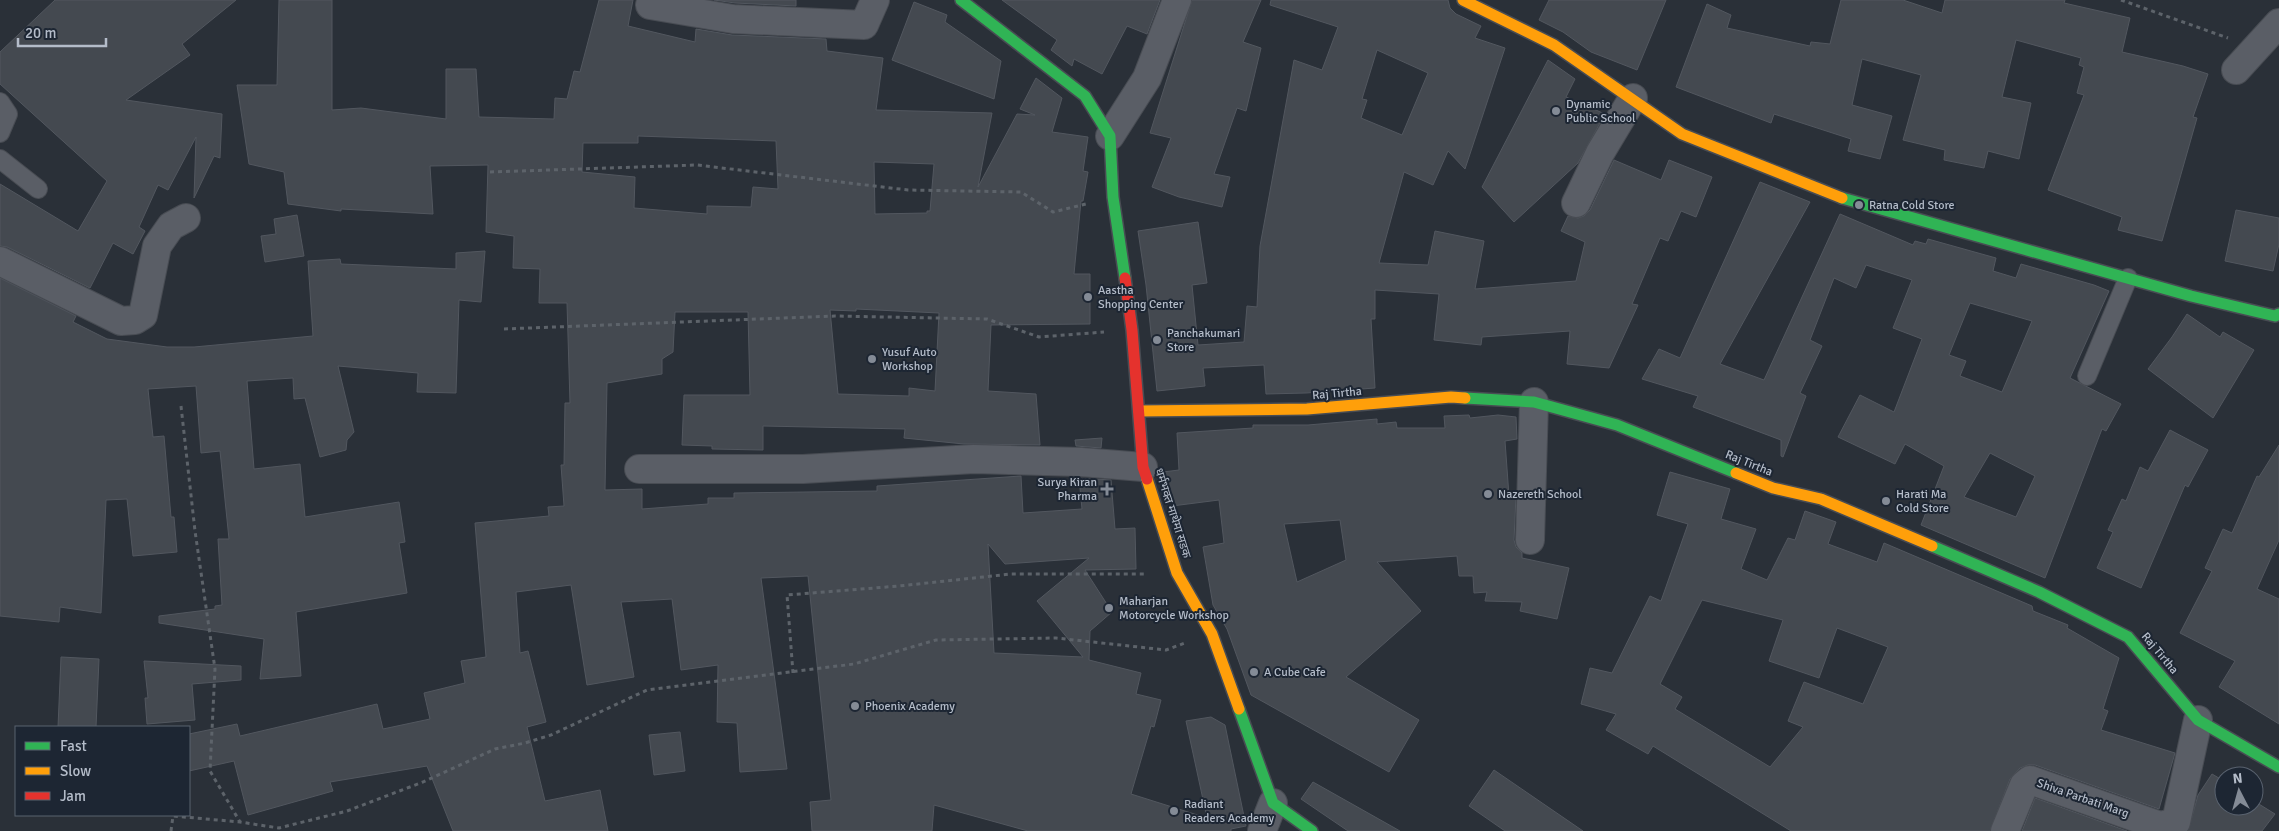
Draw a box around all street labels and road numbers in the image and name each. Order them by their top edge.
street label: Raj Tirtha [1312,384,1363,403]
street label: Raj Tirtha [1723,447,1775,480]
street label: धर्मभक्त माथेमा सडक [1151,466,1195,561]
street label: Raj Tirtha [2138,629,2181,677]
street label: Shiva Parbati Marg [2035,776,2131,821]

